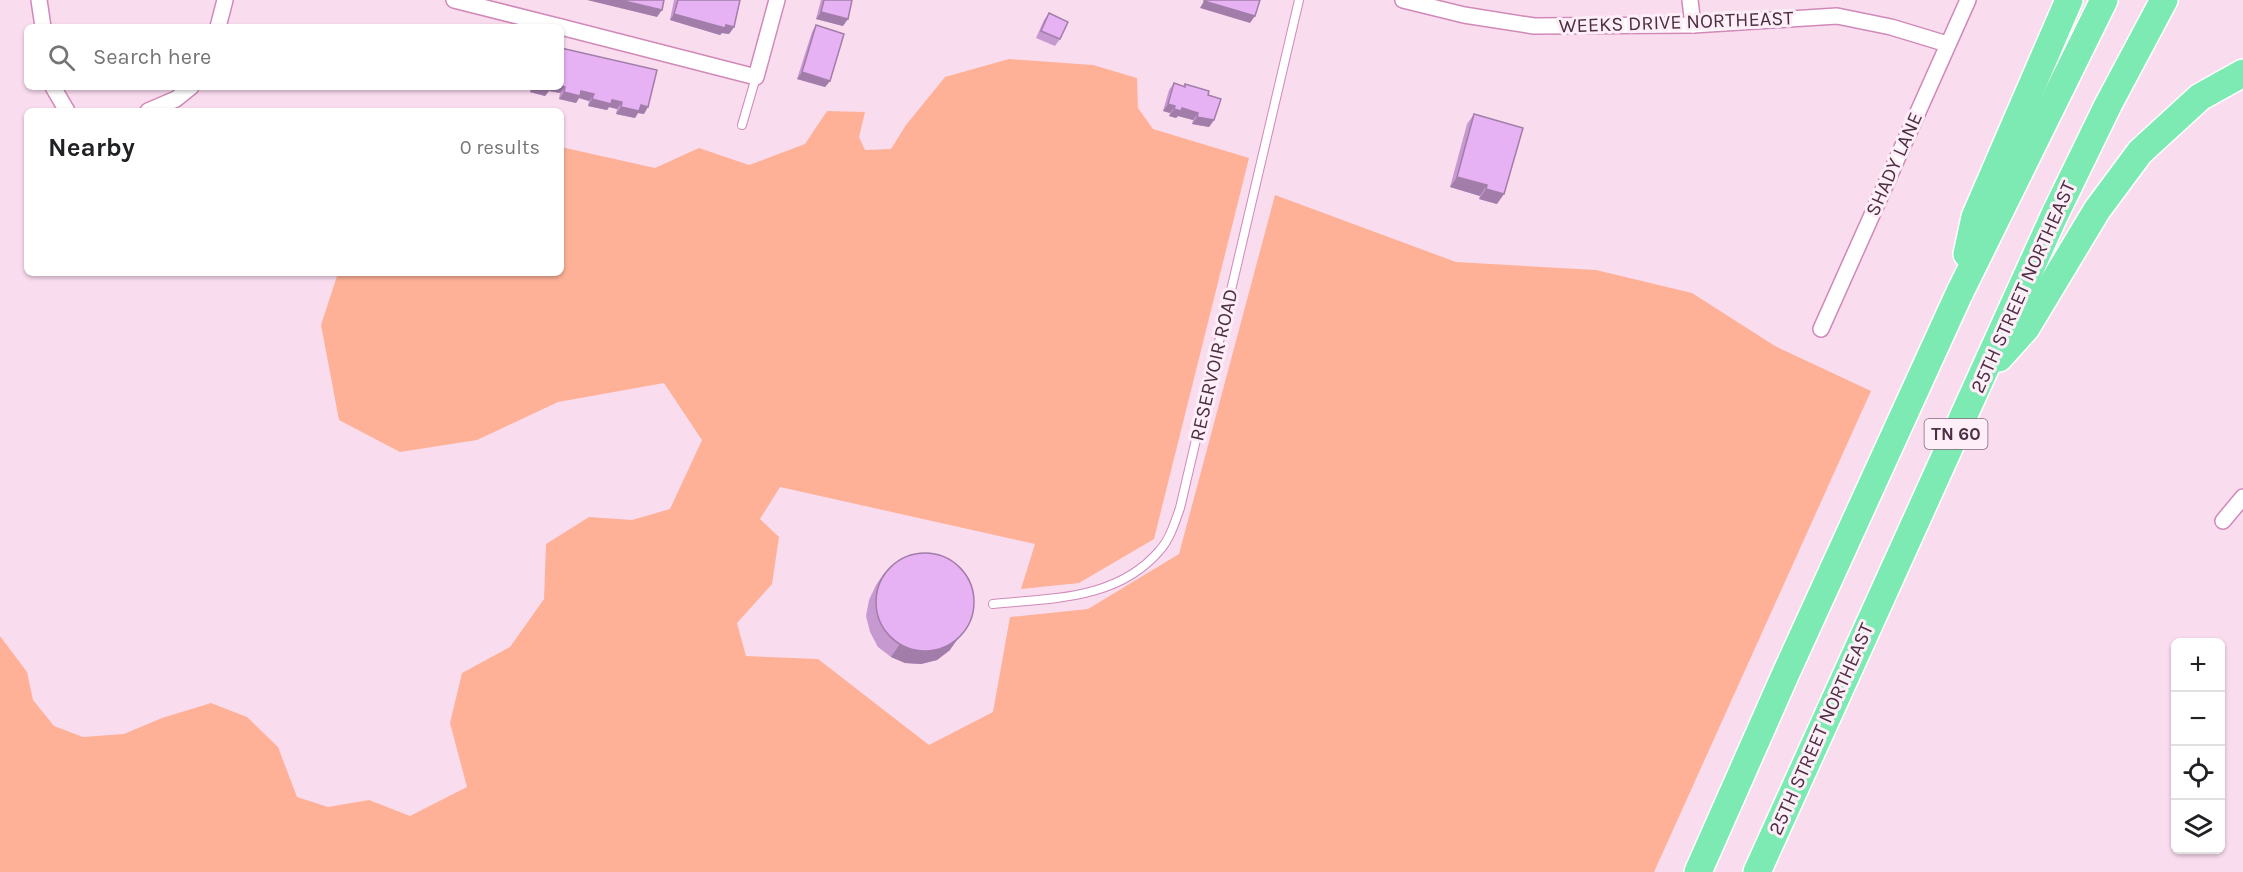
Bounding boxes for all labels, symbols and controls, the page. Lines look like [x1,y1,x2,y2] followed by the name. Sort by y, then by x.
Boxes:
[1558,6,1794,38] street label: WEEKS DRIVE NORTHEAST
[24,24,564,90] search box
[45,41,78,74] icon: search
[93,44,211,70] text: Search here
[1861,109,1927,219] street label: SHADY LANE
[48,132,135,163] text: Nearby
[460,136,540,159] text: 0 results
[1966,177,2080,397] street label: 25TH STREET NORTHEAST
[1185,287,1243,443] street label: RESERVOIR ROAD
[1924,419,1988,449] road number: TN 60
[1764,619,1878,839] street label: 25TH STREET NORTHEAST
[2171,638,2225,854] map controls
[2171,638,2225,692] button: +
[2171,692,2225,746] button: −
[2171,746,2225,800] button: locate
[2171,800,2225,854] button: layers

